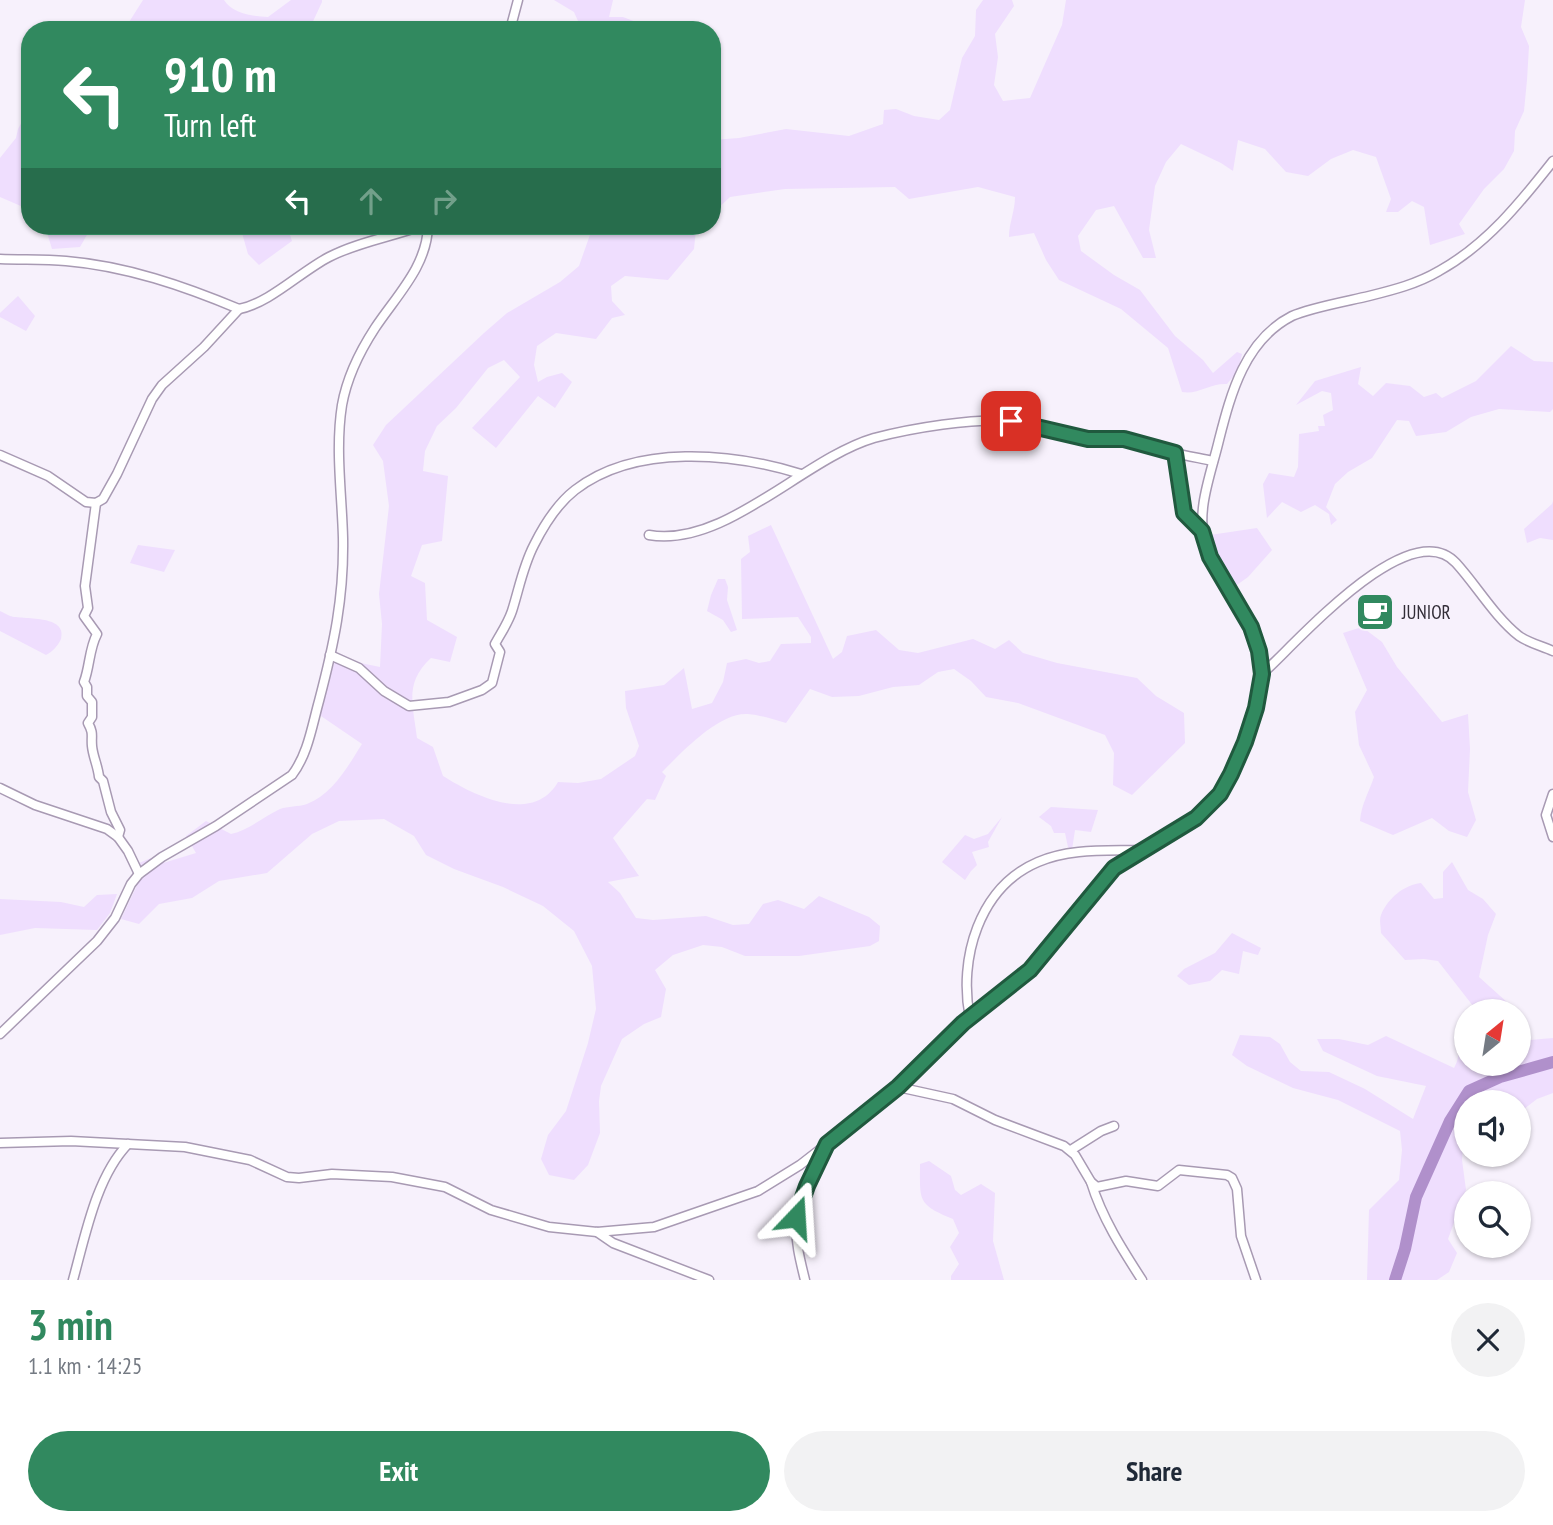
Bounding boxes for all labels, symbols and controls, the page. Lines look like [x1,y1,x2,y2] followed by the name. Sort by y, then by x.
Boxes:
[164,42,277,106] text: 910 m
[49,49,140,140] icon: left
[164,104,256,146] text: Turn left
[279,182,317,220] icon: left
[352,182,390,220] icon: ahead
[425,182,463,220] icon: right
[981,391,1041,451] pin
[992,402,1030,440] icon: arrive
[1354,591,1396,633] cafe icon: JUNIOR
[1401,600,1451,624] place label: JUNIOR
[1454,999,1531,1076] north arrow
[1454,999,1531,1258] map controls
[1454,1090,1531,1167] button: sound
[759,1180,833,1254] position arrow
[1454,1181,1531,1258] button: search
[28,1297,113,1352] text: 3 min
[1451,1303,1525,1377] button: close
[28,1351,142,1380] text: 1.1 km · 14:25
[28,1431,770,1511] button: Exit
[784,1431,1525,1511] button: Share

